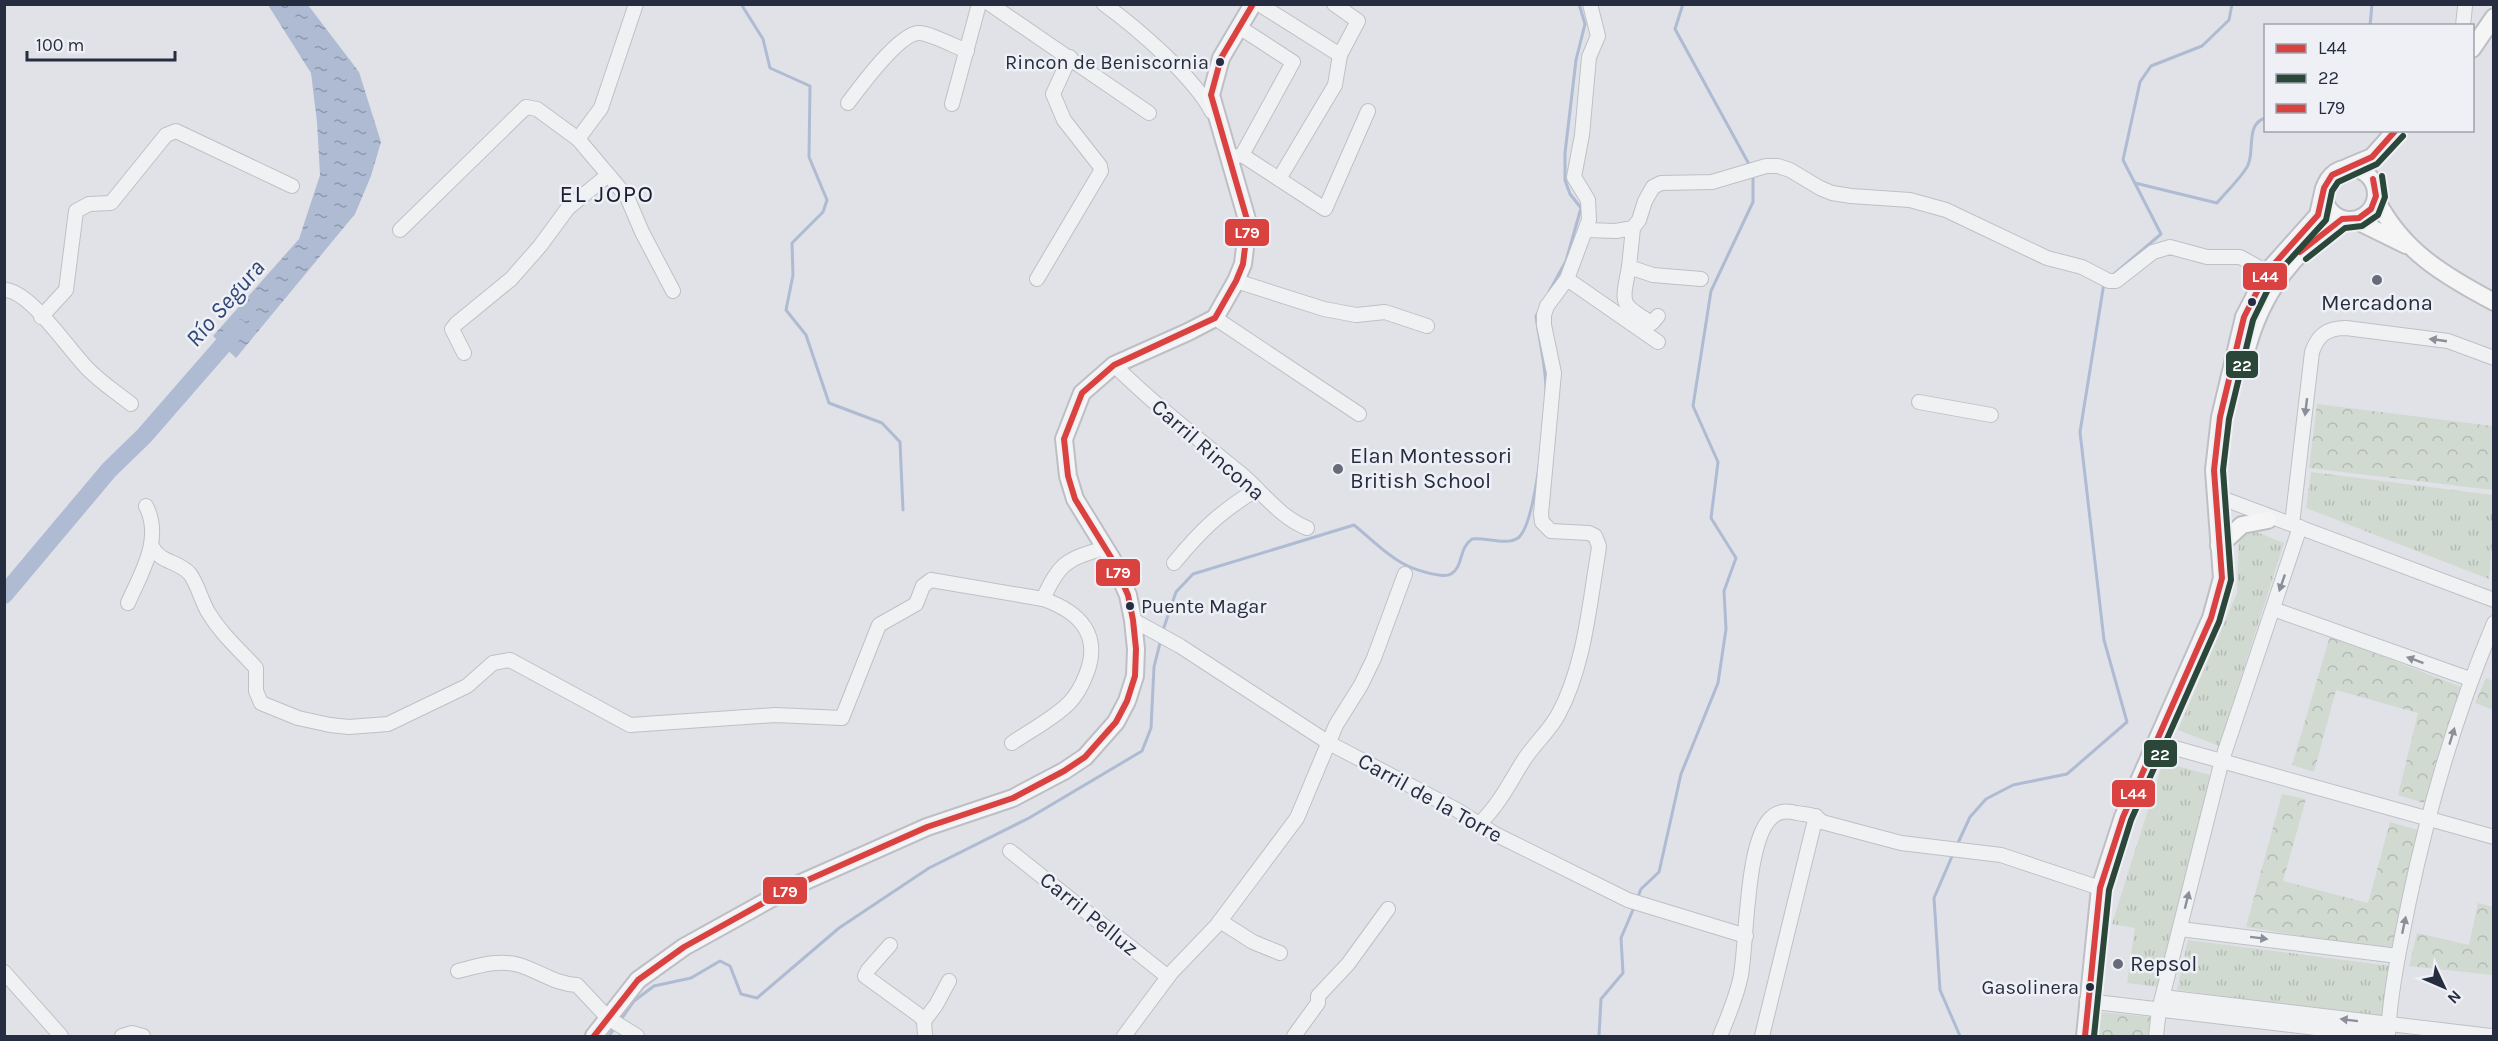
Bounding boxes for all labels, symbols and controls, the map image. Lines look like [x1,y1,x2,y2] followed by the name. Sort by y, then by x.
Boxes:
[27,24,176,62] scale bar
[2264,24,2474,132] legend
[36,34,84,56] text: 100 m
[2318,37,2347,59] text: L44
[1005,51,1209,74] place label: Rincon de Beniscornia
[1214,56,1226,68] marker: Rincon de Beniscornia
[2318,67,2339,89] text: 22
[2318,97,2345,119] text: L79
[560,180,654,208] district label: EL JOPO
[1224,218,1270,247] line badge: L79
[1234,223,1260,242] text: L79
[180,254,270,352] water label: Río Segura
[2242,262,2288,291] line badge: L44
[2252,267,2279,286] text: L44
[2370,273,2384,287] marker: Mercadona
[2321,290,2433,316] place label: Mercadona
[2246,296,2258,308] unlabelled marker
[2428,336,2447,345] one-way arrow
[2225,350,2259,379] line badge: 22
[2232,356,2252,375] text: 22
[1146,394,1270,506] street label: Carril Rincona
[2301,398,2310,417] one-way arrow
[1350,443,1512,494] place label: Elan Montessori British School
[1331,462,1345,476] marker: Elan Montessori British School
[1095,558,1141,587] line badge: L79
[1105,563,1131,582] text: L79
[2276,574,2286,592] one-way arrow
[1141,595,1267,618] place label: Puente Magar
[1124,600,1136,612] marker: Puente Magar
[2405,654,2423,664] one-way arrow
[2448,727,2457,745] one-way arrow
[2143,739,2178,768] line badge: 22
[2150,745,2170,764] text: 22
[1353,748,1507,848] street label: Carril de la Torre
[2111,779,2156,808] line badge: L44
[2120,784,2147,803] text: L44
[1035,866,1143,962] street label: Carril Pelluz
[762,876,808,905] line badge: L79
[772,882,798,901] text: L79
[2183,891,2192,909] one-way arrow
[2400,916,2409,935] one-way arrow
[2249,934,2268,943] one-way arrow
[2130,951,2197,977] place label: Repsol
[2111,957,2125,971] marker: Repsol
[2414,957,2474,1017] north arrow
[1982,976,2079,999] place label: Gasolinera
[2084,981,2096,993] marker: Gasolinera
[2444,986,2465,1008] text: N
[2340,1015,2359,1024] one-way arrow

